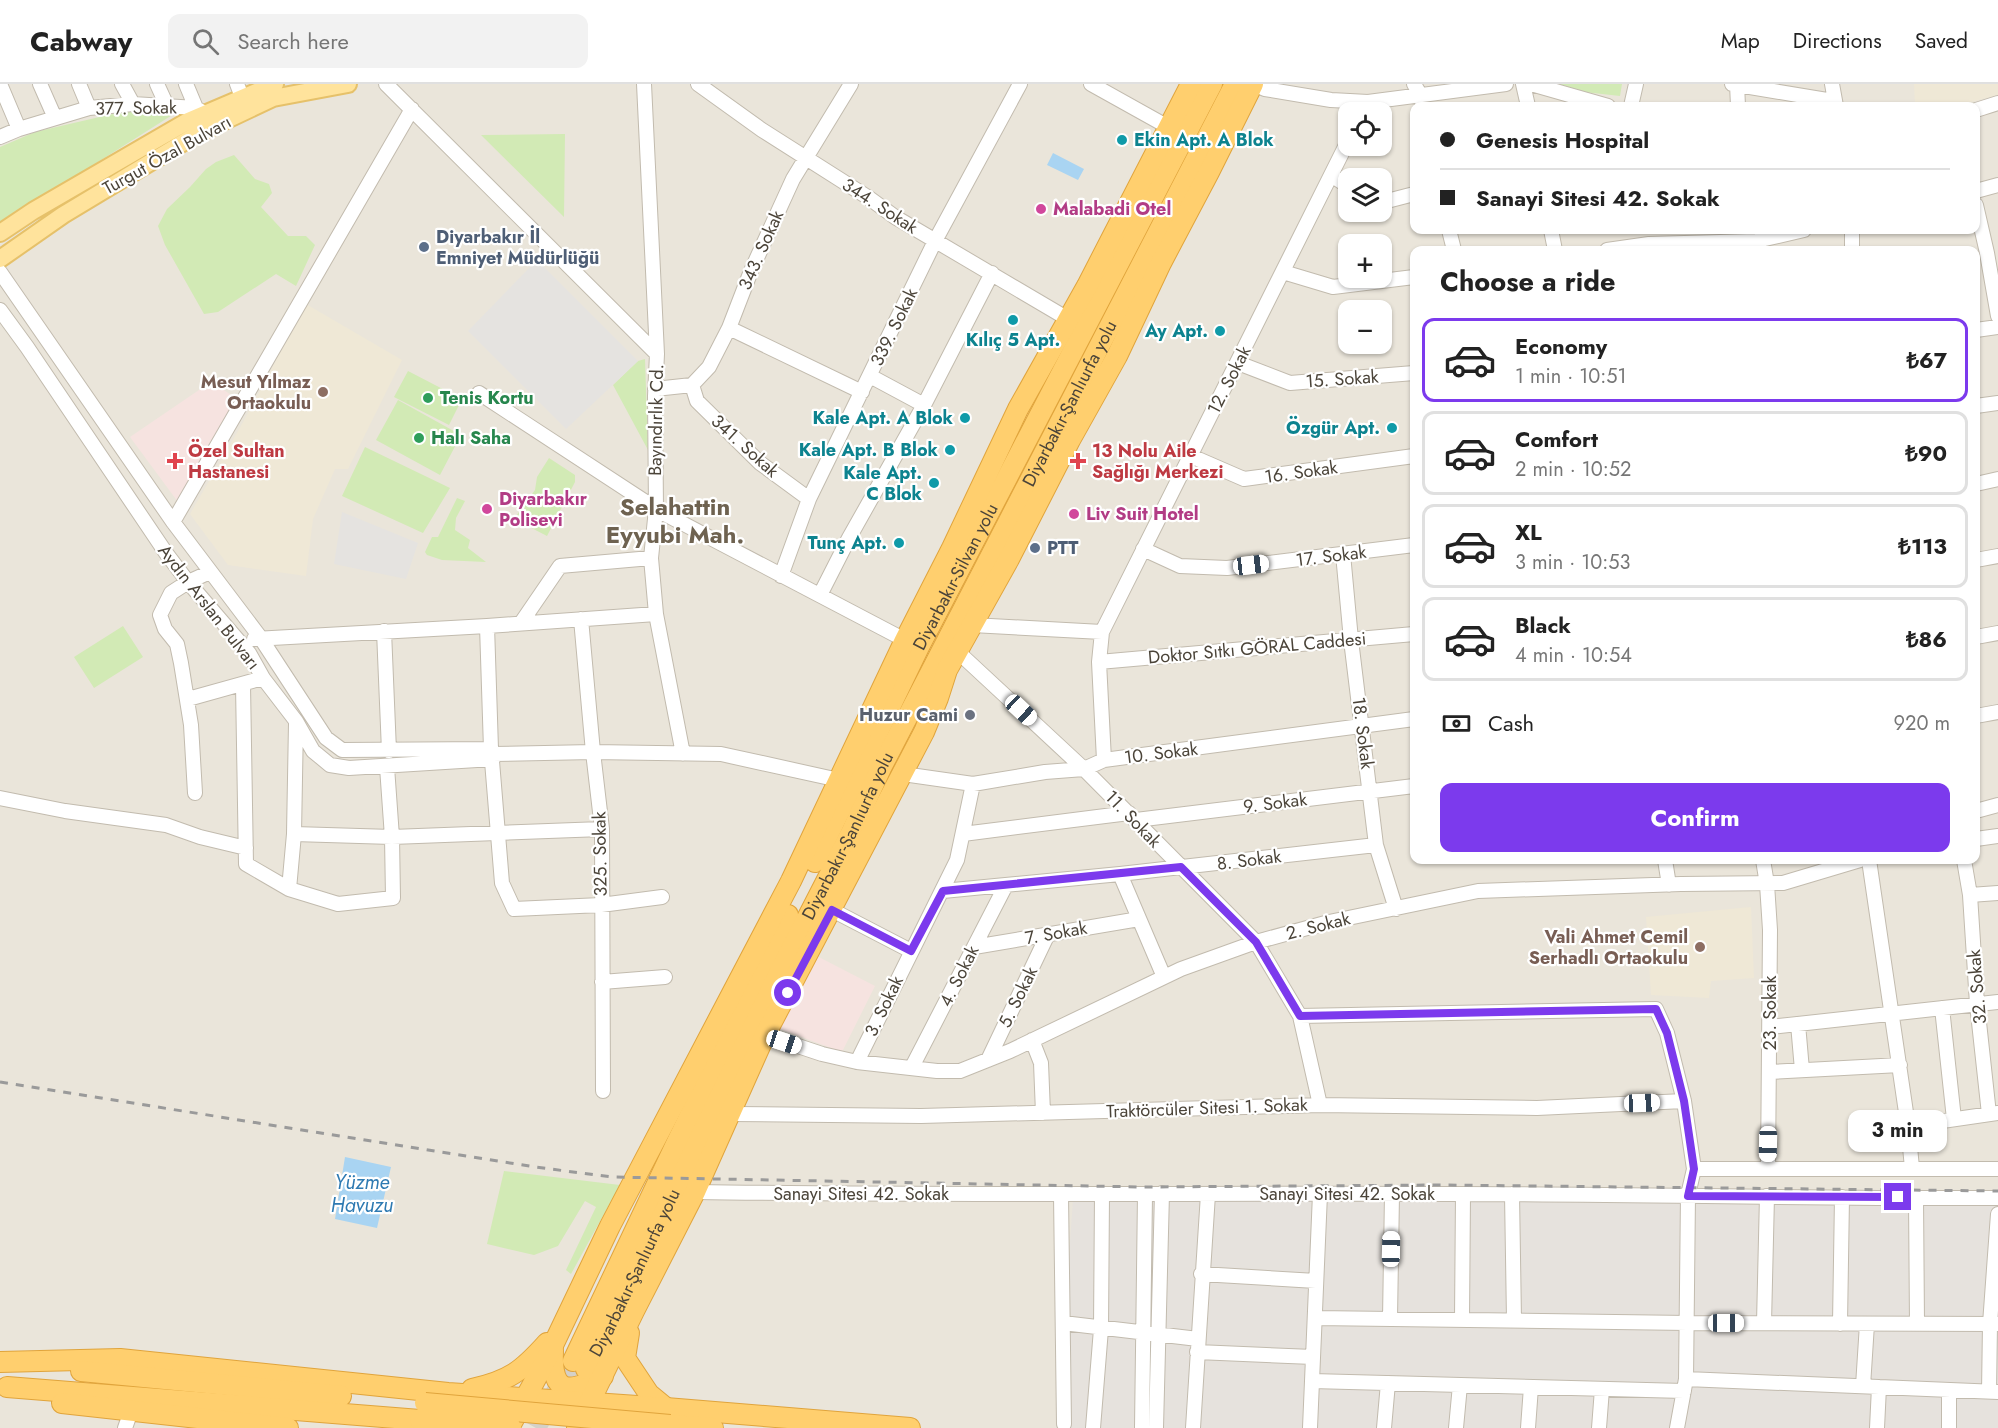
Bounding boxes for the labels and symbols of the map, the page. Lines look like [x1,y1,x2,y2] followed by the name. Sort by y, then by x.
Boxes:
[95,94,177,122] street label: 377. Sokak
[98,109,236,201] street label: Turgut Özal Bulvarı
[1134,127,1274,153] place label: Ekin Apt. A Blok
[1115,133,1129,147] marker: Ekin Apt. A Blok
[837,172,923,240] street label: 344. Sokak
[1053,196,1171,222] place label: Malabadi Otel
[1034,202,1048,216] marker: Malabadi Otel
[732,206,790,294] street label: 343. Sokak
[436,224,599,271] place label: Diyarbakır İl Emniyet Müdürlüğü
[417,240,431,254] marker: Diyarbakır İl Emniyet Müdürlüğü
[864,284,924,370] street label: 339. Sokak
[1006,313,1020,327] marker: Kılıç 5 Apt.
[1016,316,1123,491] street label: Diyarbakır-Şanlıurfa yolu
[1144,318,1208,344] place label: Ay Apt.
[1213,324,1227,338] marker: Ay Apt.
[966,327,1060,353] place label: Kılıç 5 Apt.
[1201,341,1257,419] street label: 12. Sokak
[1305,363,1380,395] street label: 15. Sokak
[642,364,670,476] street label: Bayındırlık Cd.
[201,369,312,416] place label: Mesut Yılmaz Ortaokulu
[316,385,330,399] marker: Mesut Yılmaz Ortaokulu
[440,385,534,411] place label: Tenis Kortu
[421,391,435,405] marker: Tenis Kortu
[812,405,954,431] place label: Kale Apt. A Blok
[705,408,785,484] street label: 341. Sokak
[958,411,972,425] marker: Kale Apt. A Blok
[1286,415,1380,441] place label: Özgür Apt.
[1385,421,1399,435] marker: Özgür Apt.
[431,425,511,451] place label: Halı Saha
[412,431,426,445] marker: Halı Saha
[799,437,939,463] place label: Kale Apt. B Blok
[188,438,285,485] place label: Özel Sultan Hastanesi
[1092,438,1223,485] place label: 13 Nolu Aile Sağlığı Merkezi
[943,443,957,457] marker: Kale Apt. B Blok
[166,452,184,470] marker: Özel Sultan Hastanesi
[1069,452,1087,470] marker: 13 Nolu Aile Sağlığı Merkezi
[1263,454,1339,490] street label: 16. Sokak
[843,460,923,507] place label: Kale Apt. C Blok
[927,476,941,490] marker: Kale Apt. C Blok
[499,486,588,533] place label: Diyarbakır Polisevi
[606,489,744,552] district label: Selahattin Eyyubi Mah.
[907,499,1005,655] street label: Diyarbakır-Silvan yolu
[1086,501,1199,527] place label: Liv Suit Hotel
[480,502,494,516] marker: Diyarbakır Polisevi
[1067,507,1081,521] marker: Liv Suit Hotel
[807,530,887,556] place label: Tunç Apt.
[1047,535,1079,561] place label: PTT
[892,536,906,550] marker: Tunç Apt.
[152,539,266,675] street label: Aydın Arslan Bulvarı
[1294,539,1368,573] street label: 17. Sokak
[1028,541,1042,555] marker: PTT
[1232,554,1270,576] car
[1147,626,1367,670] street label: Doktor Sıtkı GÖRAL Caddesi
[1002,691,1040,729] car
[1346,695,1380,771] street label: 18. Sokak
[859,702,958,728] place label: Huzur Cami
[963,708,977,722] marker: Huzur Cami
[1123,736,1199,770] street label: 10. Sokak
[795,747,900,924] street label: Diyarbakır-Şanlıurfa yolu
[1099,784,1167,854] street label: 11. Sokak
[1242,786,1308,820] street label: 9. Sokak
[586,811,614,897] street label: 325. Sokak
[1215,843,1283,877] street label: 8. Sokak
[1283,905,1353,947] street label: 2. Sokak
[1023,915,1089,951] street label: 7. Sokak
[1529,924,1688,971] place label: Vali Ahmet Cemil Serhadlı Ortaokulu
[1693,940,1707,954] marker: Vali Ahmet Cemil Serhadlı Ortaokulu
[933,941,985,1011] street label: 4. Sokak
[1961,948,1993,1026] street label: 32. Sokak
[992,962,1044,1032] street label: 5. Sokak
[858,971,910,1041] street label: 3. Sokak
[1757,976,1783,1050] street label: 23. Sokak
[774,979,801,1006] route start
[764,1028,804,1056] car
[1106,1091,1308,1125] street label: Traktörcüler Sitesi 1. Sokak
[1624,1093,1660,1113] car
[1848,1110,1948,1152] callout: 3 min
[1759,1126,1777,1162] car
[331,1168,393,1220] water label: Yüzme Havuzu
[773,1181,949,1207] street label: Sanayi Sitesi 42. Sokak
[1259,1181,1435,1207] street label: Sanayi Sitesi 42. Sokak
[1884,1183,1911,1210] route end
[583,1184,687,1362] street label: Diyarbakır-Şanlıurfa yolu
[1382,1231,1400,1267] car
[1708,1314,1744,1332] car

